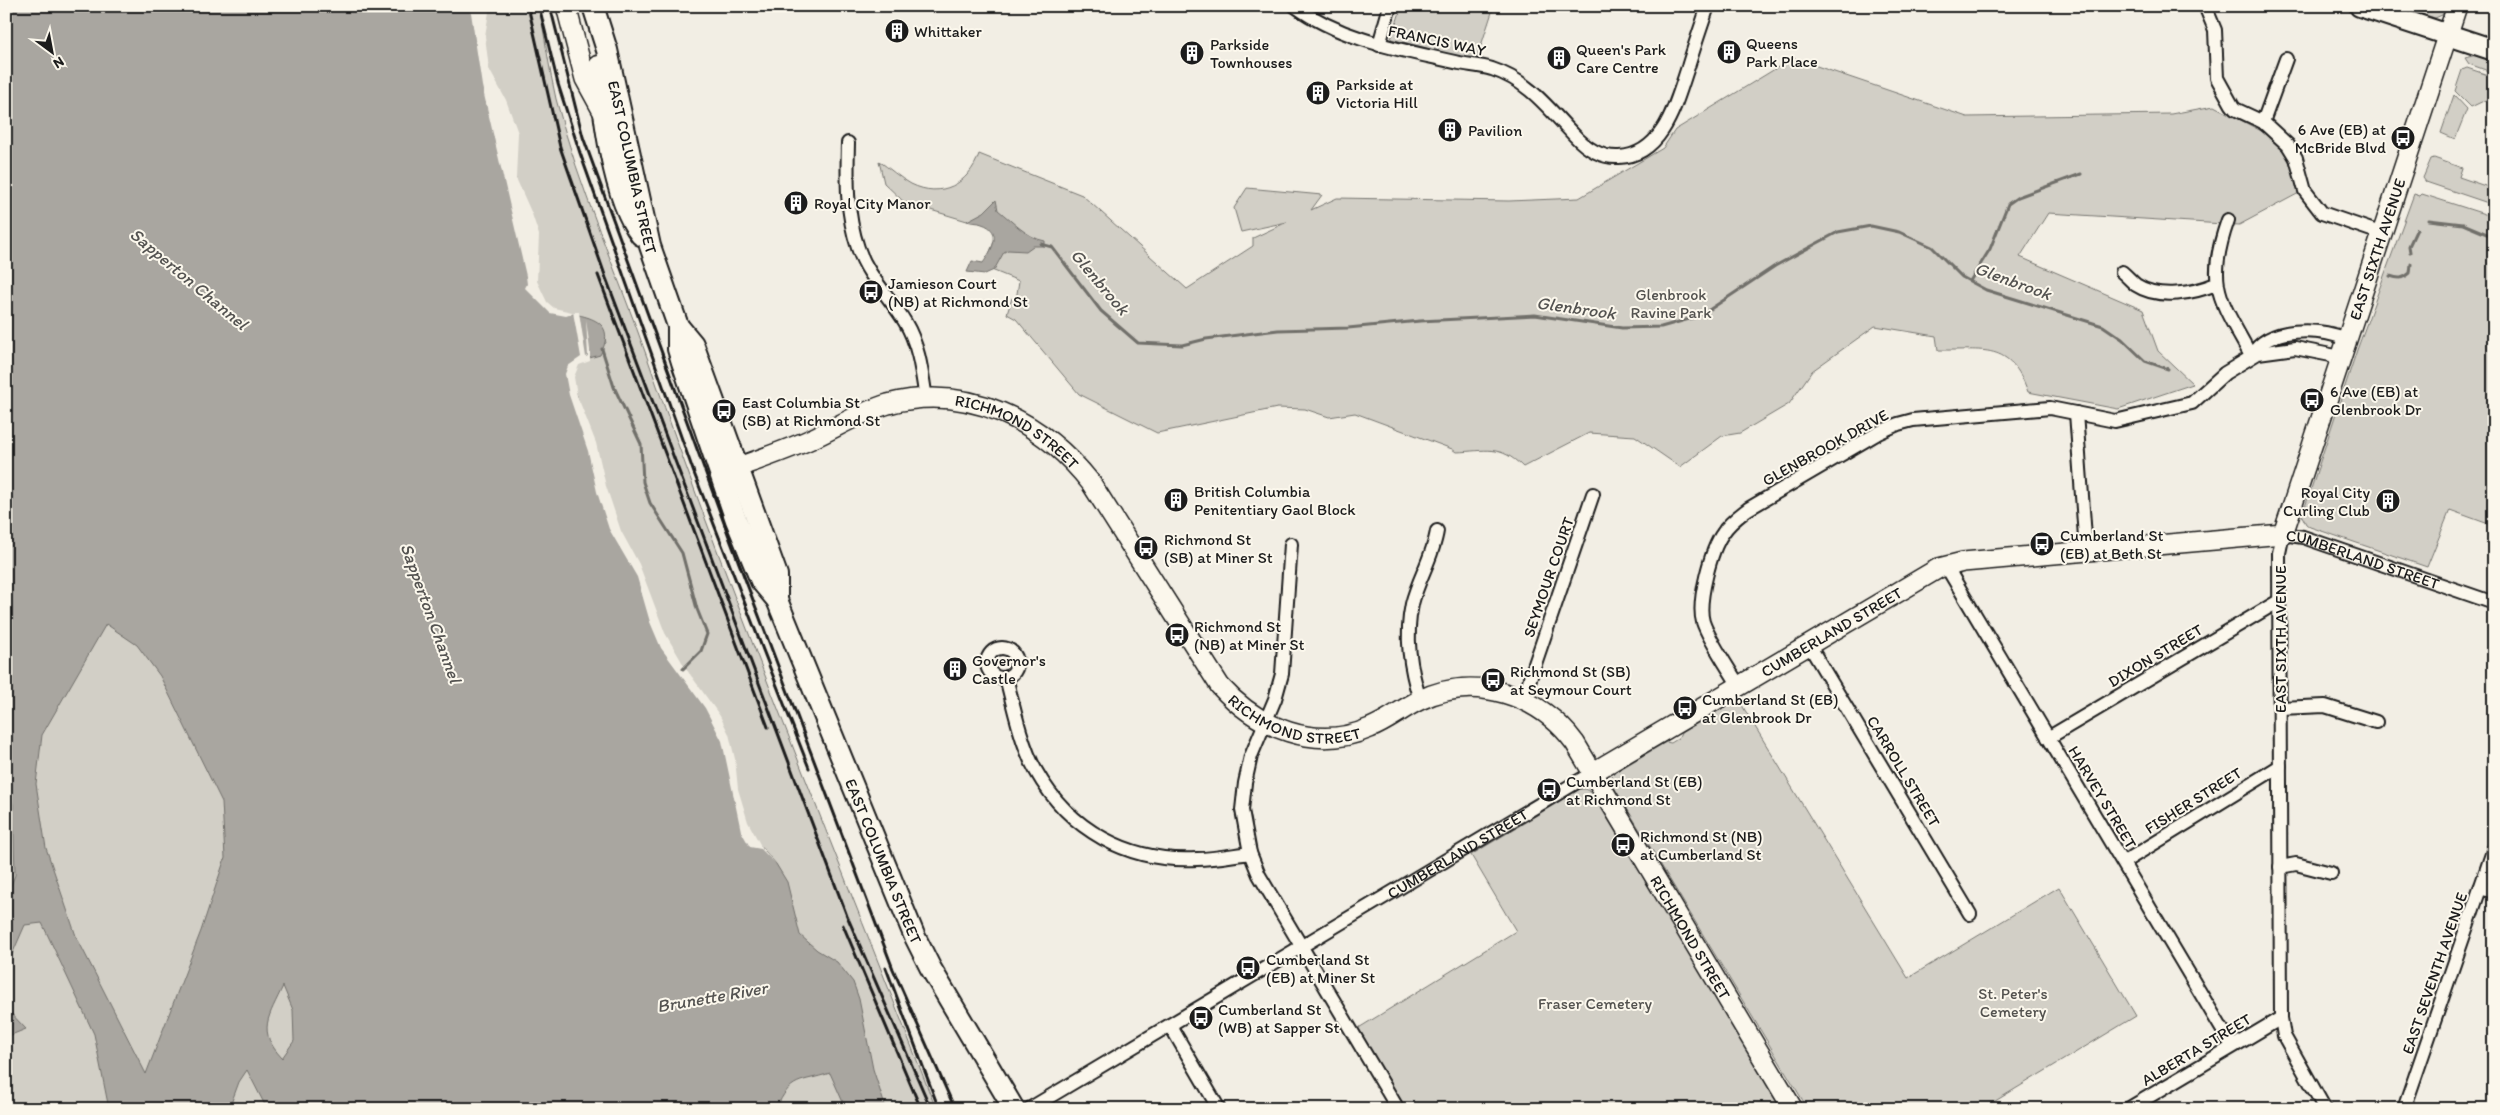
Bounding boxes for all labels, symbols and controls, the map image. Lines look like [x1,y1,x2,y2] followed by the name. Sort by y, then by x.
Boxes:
[884,18,910,44] building icon: Whittaker
[1386,21,1487,60] street label: FRANCIS WAY
[914,22,983,41] place label: Whittaker
[28,28,78,78] north arrow
[1746,34,1818,71] place label: Queens Park Place
[1210,35,1292,72] place label: Parkside Townhouses
[1716,39,1742,65] building icon: Queens Park Place
[1179,40,1205,66] building icon: Parkside Townhouses
[1576,40,1667,77] place label: Queen's Park Care Centre
[1546,45,1572,71] building icon: Queen's Park Care Centre
[50,53,67,72] text: N
[1336,75,1418,112] place label: Parkside at Victoria Hill
[604,79,661,257] street label: EAST COLUMBIA STREET
[1305,80,1331,106] building icon: Parkside at Victoria Hill
[1437,117,1463,143] building icon: Pavilion
[2295,120,2386,157] place label: 6 Ave (EB) at McBride Blvd
[1468,121,1522,140] place label: Pavilion
[2390,125,2416,151] bus stop icon: 6 Ave (EB) at McBride Blvd
[2345,176,2410,322] street label: EAST SIXTH AVENUE
[783,190,809,216] building icon: Royal City Manor
[814,194,931,213] place label: Royal City Manor
[126,223,254,336] water label: Sapperton Channel
[1066,244,1135,321] water label: Glenbrook
[1972,257,2056,306] water label: Glenbrook
[888,274,1028,311] place label: Jamieson Court (NB) at Richmond St
[858,279,884,305] bus stop icon: Jamieson Court (NB) at Richmond St
[1631,285,1712,322] park label: Glenbrook Ravine Park
[1535,292,1619,325] water label: Glenbrook
[2330,382,2422,419] place label: 6 Ave (EB) at Glenbrook Dr
[2299,387,2325,413] bus stop icon: 6 Ave (EB) at Glenbrook Dr
[954,391,1083,473] street label: RICHMOND STREET
[742,393,880,430] place label: East Columbia St (SB) at Richmond St
[711,398,737,424] bus stop icon: East Columbia St (SB) at Richmond St
[1759,405,1891,490] street label: GLENBROOK DRIVE
[1194,482,1356,519] place label: British Columbia Penitentiary Gaol Block
[2283,483,2370,520] place label: Royal City Curling Club
[1163,487,1189,513] building icon: British Columbia Penitentiary Gaol Block
[2375,488,2401,514] building icon: Royal City Curling Club
[1519,514,1578,640] street label: SEYMOUR COURT
[2060,526,2163,563] place label: Cumberland St (EB) at Beth St
[2285,526,2442,593] street label: CUMBERLAND STREET
[1164,530,1273,567] place label: Richmond St (SB) at Miner St
[2029,531,2055,557] bus stop icon: Cumberland St (EB) at Beth St
[1133,535,1159,561] bus stop icon: Richmond St (SB) at Miner St
[396,540,467,688] water label: Sapperton Channel
[2271,565,2290,713] street label: EAST SIXTH AVENUE
[1758,583,1906,681] street label: CUMBERLAND STREET
[1194,617,1305,654] place label: Richmond St (NB) at Miner St
[2105,620,2206,691] street label: DIXON STREET
[1164,622,1190,648] bus stop icon: Richmond St (NB) at Miner St
[972,651,1046,688] place label: Governor's Castle
[942,656,968,682] building icon: Governor's Castle
[1510,662,1632,699] place label: Richmond St (SB) at Seymour Court
[1480,667,1506,693] bus stop icon: Richmond St (SB) at Seymour Court
[1224,690,1363,748] street label: RICHMOND STREET
[1702,690,1838,727] place label: Cumberland St (EB) at Glenbrook Dr
[1672,695,1698,721] bus stop icon: Cumberland St (EB) at Glenbrook Dr
[1863,712,1944,830] street label: CARROLL STREET
[2064,742,2141,852] street label: HARVEY STREET
[2141,763,2245,838] street label: FISHER STREET
[1566,772,1702,809] place label: Cumberland St (EB) at Richmond St
[841,776,926,947] street label: EAST COLUMBIA STREET
[1536,777,1562,803] bus stop icon: Cumberland St (EB) at Richmond St
[1384,804,1532,903] street label: CUMBERLAND STREET
[1640,827,1763,864] place label: Richmond St (NB) at Cumberland St
[1610,832,1636,858] bus stop icon: Richmond St (NB) at Cumberland St
[1646,872,1734,1003] street label: RICHMOND STREET
[2398,890,2471,1057] street label: EAST SEVENTH AVENUE
[1266,950,1375,987] place label: Cumberland St (EB) at Miner St
[1235,955,1261,981] bus stop icon: Cumberland St (EB) at Miner St
[655,976,771,1018] water label: Brunette River
[1978,984,2048,1021] park label: St. Peter's Cemetery
[1538,994,1652,1013] park label: Fraser Cemetery
[1218,1000,1340,1037] place label: Cumberland St (WB) at Sapper St
[1188,1005,1214,1031] bus stop icon: Cumberland St (WB) at Sapper St
[2138,1009,2255,1090] street label: ALBERTA STREET

